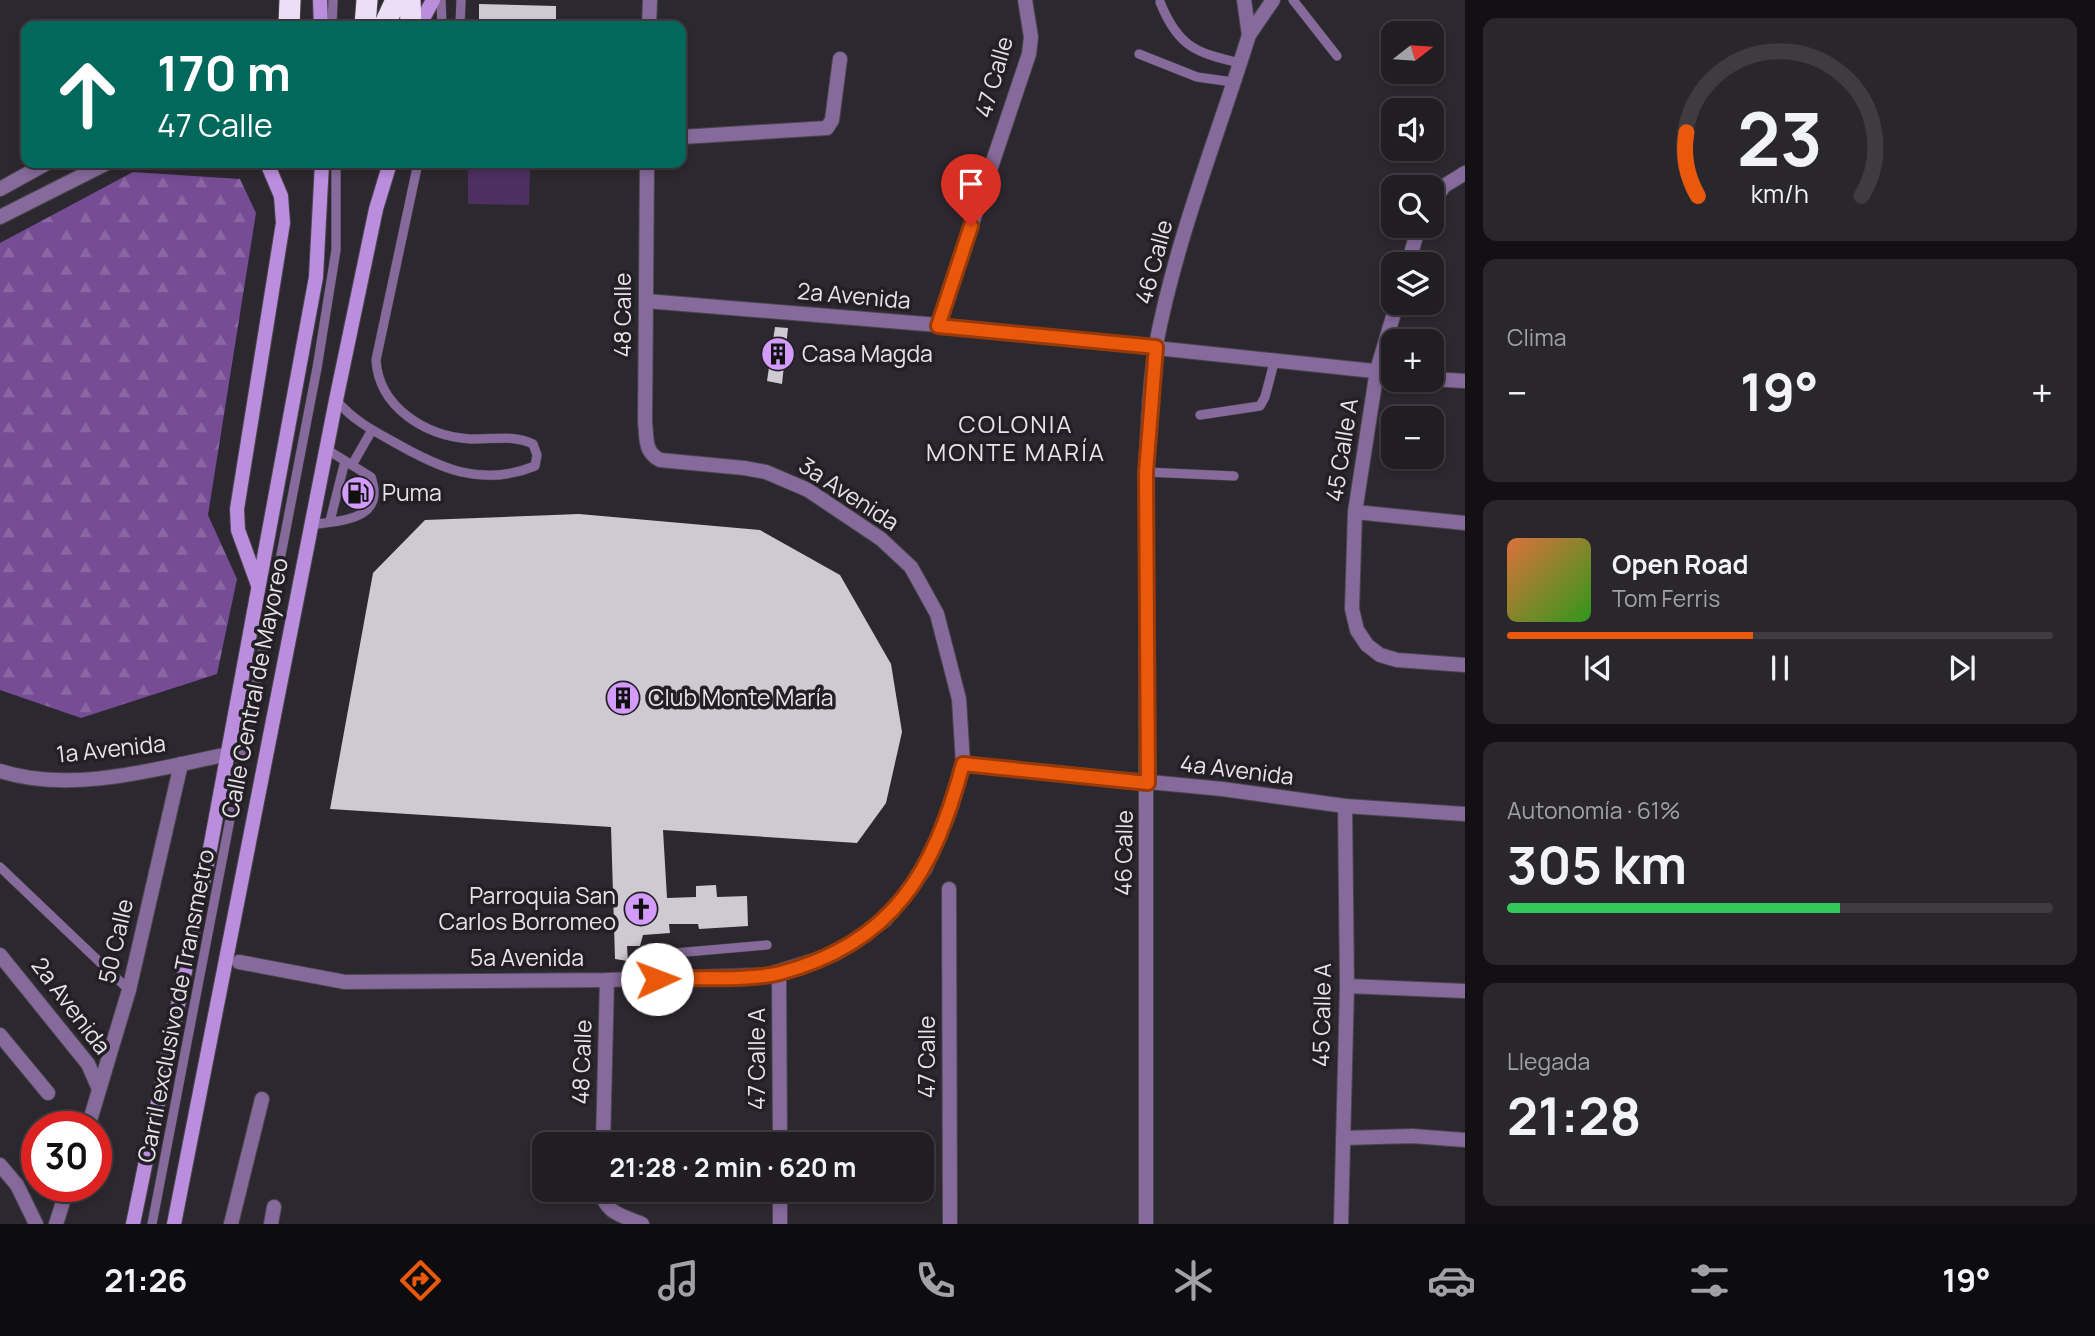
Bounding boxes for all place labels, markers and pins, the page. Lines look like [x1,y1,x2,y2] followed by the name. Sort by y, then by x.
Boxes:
[941,154,1001,226] pin
[759,335,797,373] building icon: Casa Magda
[802,337,933,369] place label: Casa Magda
[339,474,377,512] fuel station icon: Puma
[382,476,442,508] place label: Puma
[604,679,642,717] building icon: Club Monte María
[648,681,834,713] place label: Club Monte María
[439,879,616,937] place label: Parroquia San Carlos Borromeo
[622,890,660,928] church icon: Parroquia San Carlos Borromeo

